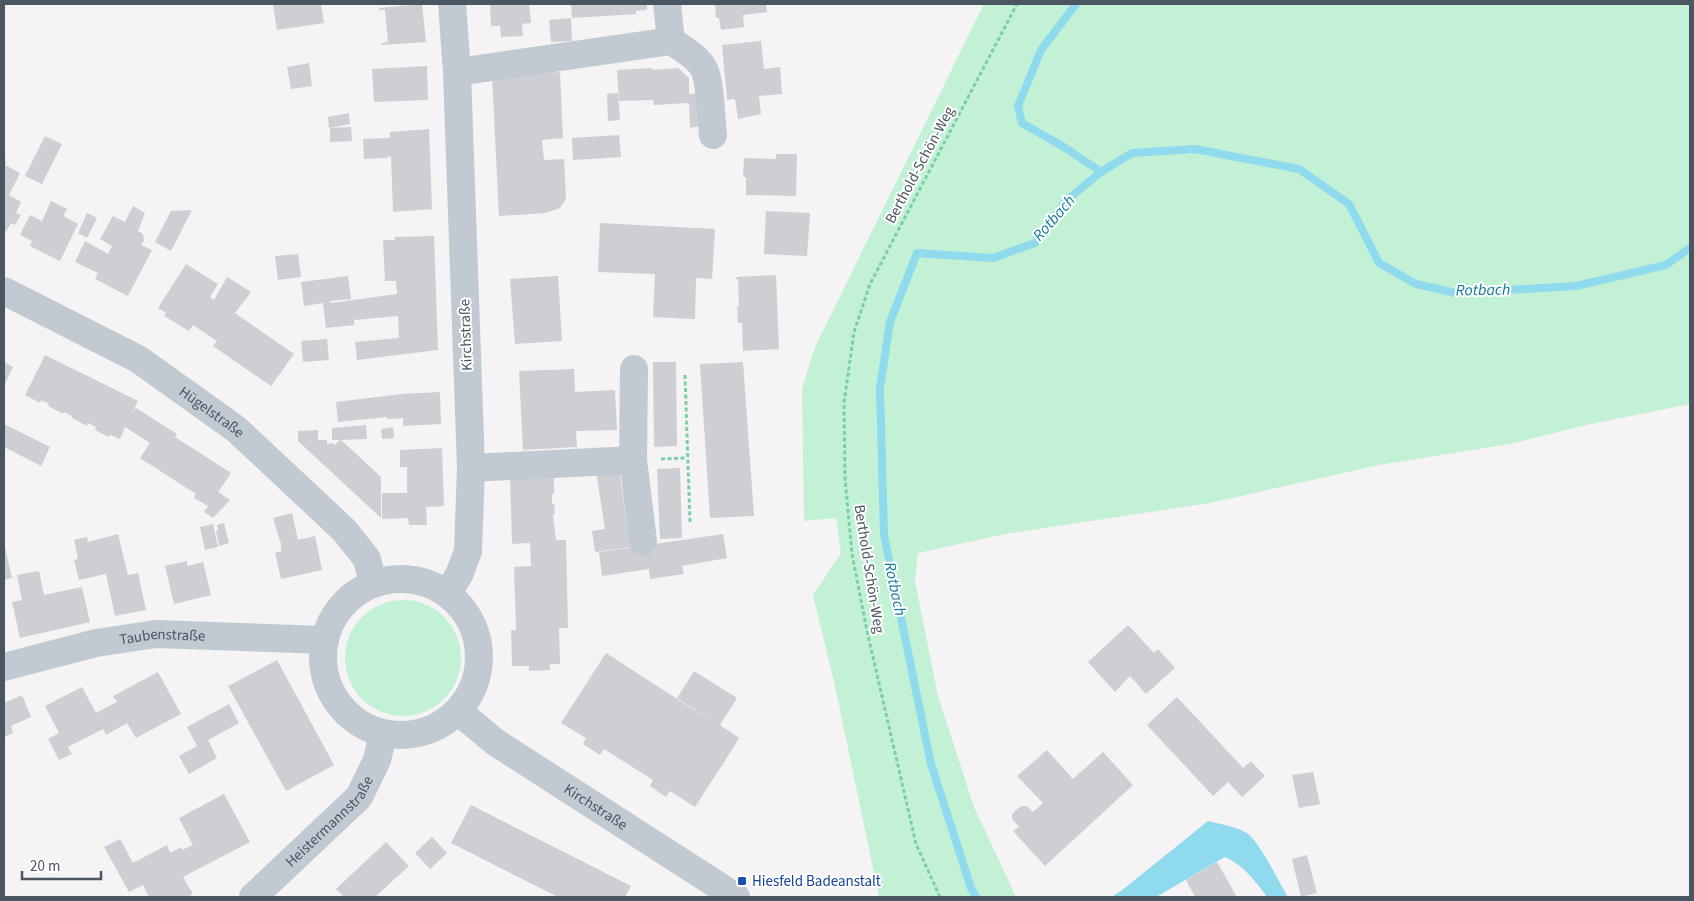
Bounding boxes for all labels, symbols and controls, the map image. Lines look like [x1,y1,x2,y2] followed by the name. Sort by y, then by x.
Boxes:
[880,102,960,227] street label: Berthold-Schön-Weg
[1028,190,1080,246] water label: Rotbach
[1456,279,1510,301] water label: Rotbach
[454,299,478,371] street label: Kirchstraße
[175,381,249,442] street label: Hügelstraße
[848,503,890,635] street label: Berthold-Schön-Weg
[879,560,911,618] water label: Rotbach
[118,623,206,650] street label: Taubenstraße
[281,772,378,872] street label: Heistermannstraße
[560,778,632,835] street label: Kirchstraße
[22,848,101,880] scale bar
[30,856,60,877] text: 20 m
[752,871,881,892] place label: Hiesfeld Badeanstalt
[736,875,748,887] marker: Hiesfeld Badeanstalt

